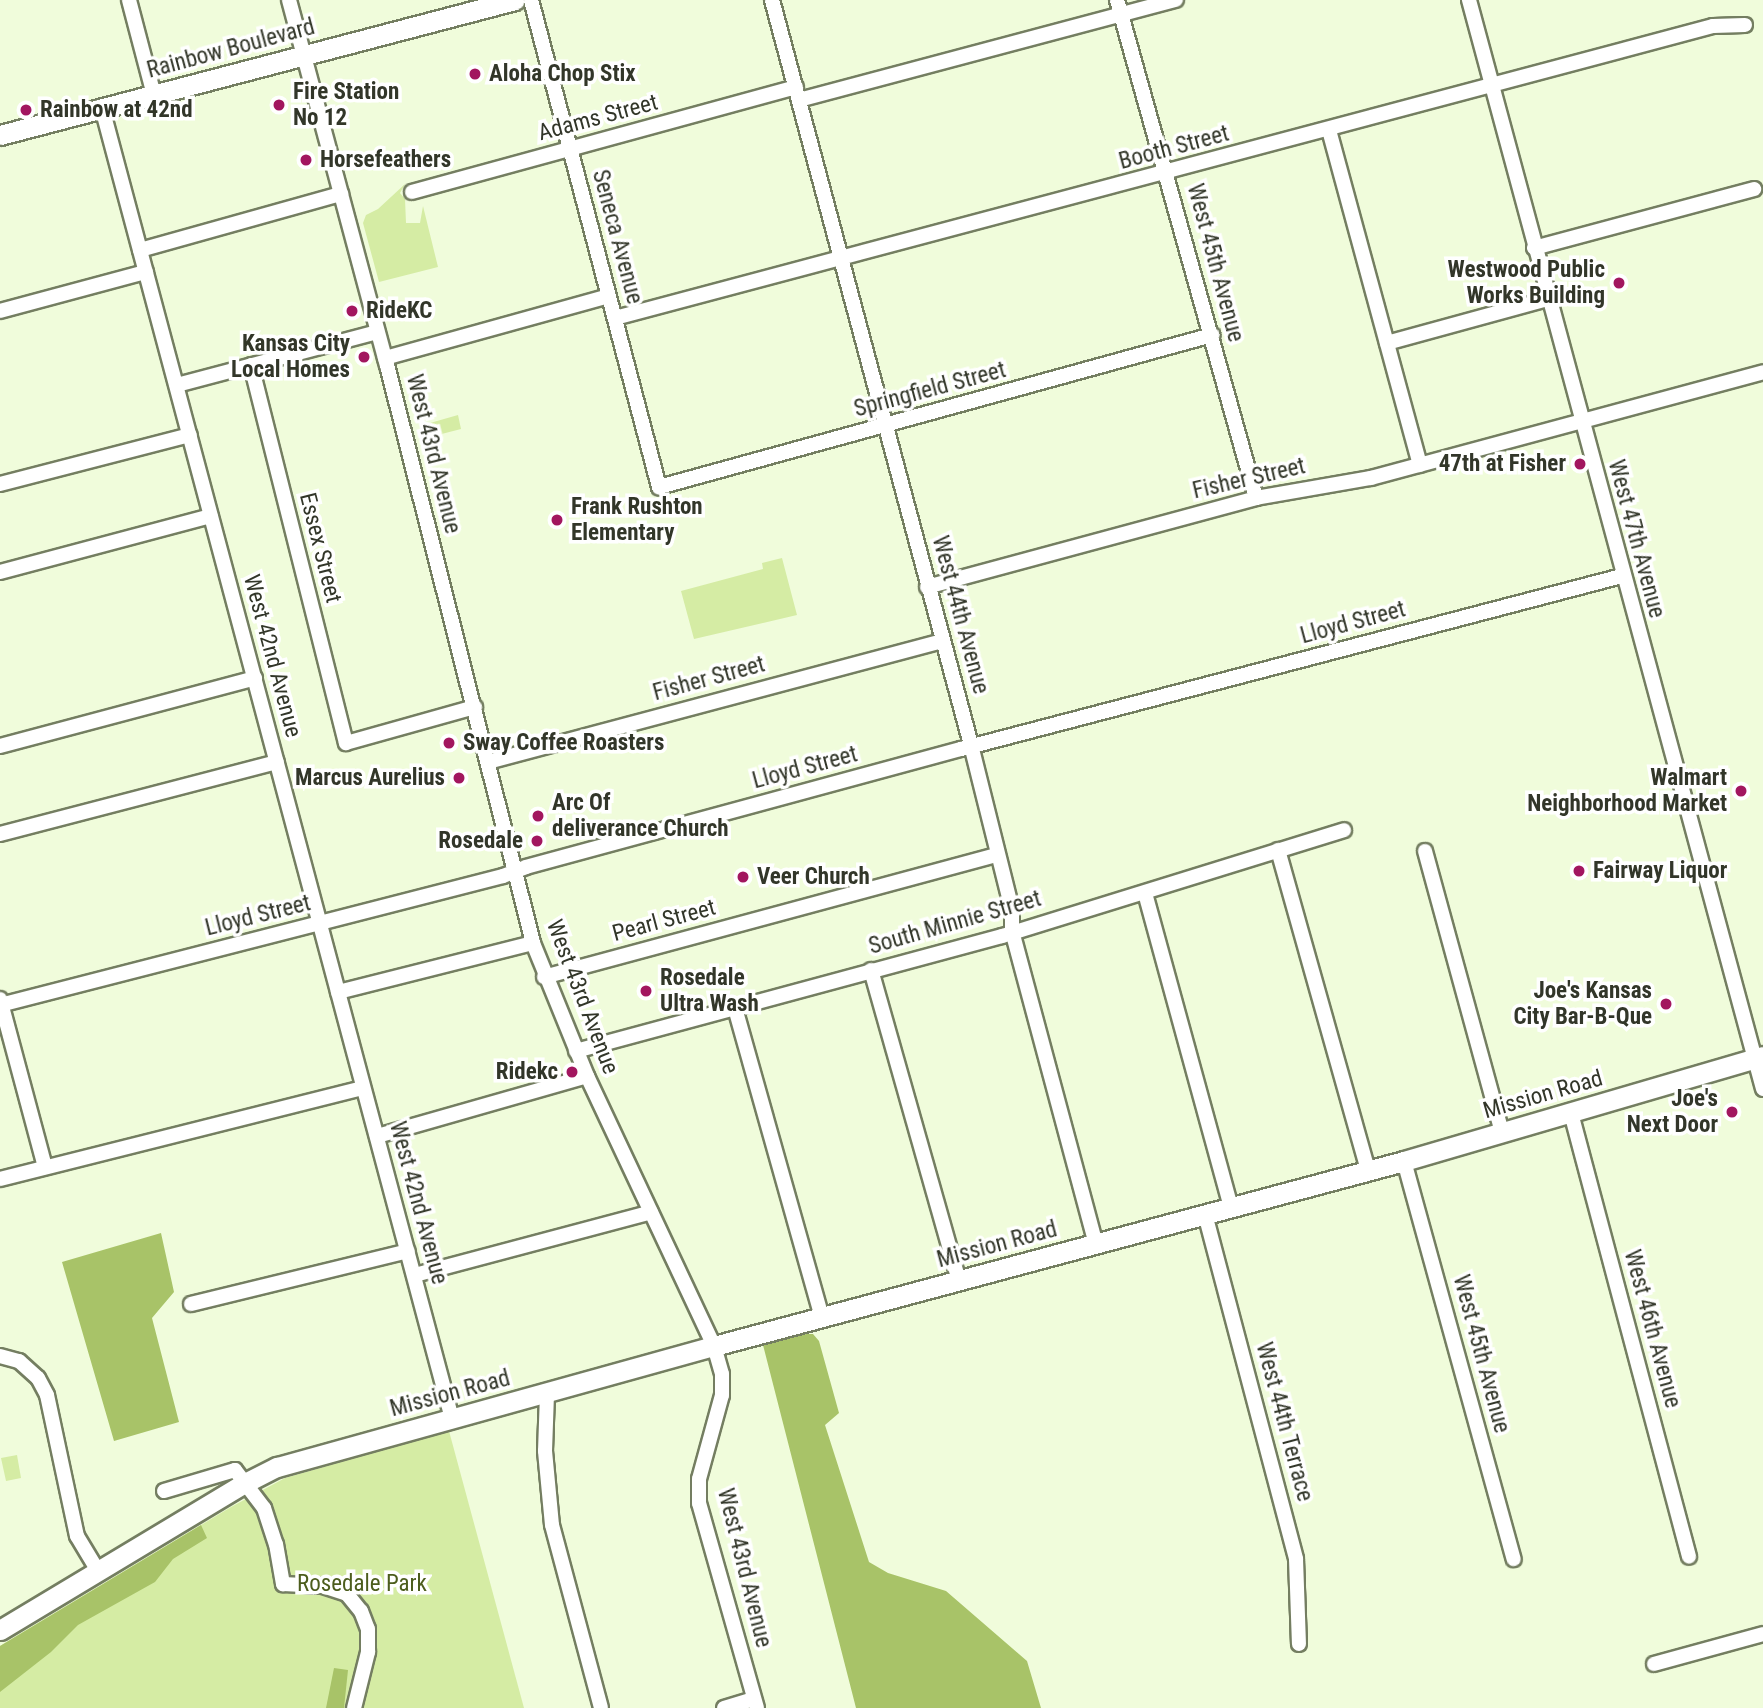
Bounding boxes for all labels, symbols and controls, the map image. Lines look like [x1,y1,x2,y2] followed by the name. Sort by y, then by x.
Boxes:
[144,13,318,85] street label: Rainbow Boulevard
[489,60,636,88] place label: Aloha Chop Stix
[467,66,483,82] marker: Aloha Chop Stix
[293,78,399,132] place label: Fire Station No 12
[535,89,661,147] street label: Adams Street
[40,96,193,124] place label: Rainbow at 42nd
[271,97,287,113] marker: Fire Station No 12
[18,102,34,118] marker: Rainbow at 42nd
[1116,120,1232,176] street label: Booth Street
[320,146,451,174] place label: Horsefeathers
[298,152,314,168] marker: Horsefeathers
[586,167,648,307] street label: Seneca Avenue
[1181,181,1249,345] street label: West 45th Avenue
[1448,256,1605,310] place label: Westwood Public Works Building
[1611,275,1627,291] marker: Westwood Public Works Building
[366,297,432,325] place label: RideKC
[344,303,360,319] marker: RideKC
[231,330,350,384] place label: Kansas City Local Homes
[356,349,372,365] marker: Kansas City Local Homes
[851,356,1009,424] street label: Springfield Street
[400,372,466,536] street label: West 43rd Avenue
[1439,450,1566,478] place label: 47th at Fisher
[1190,453,1308,505] street label: Fisher Street
[1572,456,1588,472] marker: 47th at Fisher
[1602,457,1670,621] street label: West 47th Avenue
[293,490,347,606] street label: Essex Street
[571,493,703,547] place label: Frank Rushton Elementary
[549,512,565,528] marker: Frank Rushton Elementary
[926,533,994,697] street label: West 44th Avenue
[237,572,307,740] street label: West 42nd Avenue
[1297,596,1409,650] street label: Lloyd Street
[650,651,768,707] street label: Fisher Street
[463,729,664,757] place label: Sway Coffee Roasters
[441,735,457,751] marker: Sway Coffee Roasters
[749,741,861,795] street label: Lloyd Street
[295,764,445,792] place label: Marcus Aurelius
[1527,764,1727,818] place label: Walmart Neighborhood Market
[451,770,467,786] marker: Marcus Aurelius
[1733,783,1749,799] marker: Walmart Neighborhood Market
[552,789,729,843] place label: Arc Of deliverance Church
[530,808,546,824] marker: Arc Of deliverance Church
[438,827,523,855] place label: Rosedale
[529,833,545,849] marker: Rosedale
[1593,857,1727,885] place label: Fairway Liquor
[757,863,870,891] place label: Veer Church
[1571,863,1587,879] marker: Fairway Liquor
[735,869,751,885] marker: Veer Church
[866,885,1044,961] street label: South Minnie Street
[202,890,314,942] street label: Lloyd Street
[609,894,719,948] street label: Pearl Street
[540,916,624,1078] street label: West 43rd Avenue
[660,964,759,1018] place label: Rosedale Ultra Wash
[1513,977,1652,1031] place label: Joe's Kansas City Bar-B-Que
[638,983,654,999] marker: Rosedale Ultra Wash
[1658,996,1674,1012] marker: Joe's Kansas City Bar-B-Que
[496,1058,558,1086] place label: Ridekc
[564,1064,580,1080] marker: Ridekc
[1480,1065,1606,1125] street label: Mission Road
[1627,1085,1718,1139] place label: Joe's Next Door
[1724,1104,1740,1120] marker: Joe's Next Door
[383,1119,453,1287] street label: West 42nd Avenue
[934,1216,1060,1274] street label: Mission Road
[1618,1247,1686,1411] street label: West 46th Avenue
[1447,1272,1515,1436] street label: West 45th Avenue
[1249,1339,1319,1505] street label: West 44th Terrace
[387,1365,513,1423] street label: Mission Road
[711,1486,777,1650] street label: West 43rd Avenue
[297,1570,427,1598] park label: Rosedale Park

